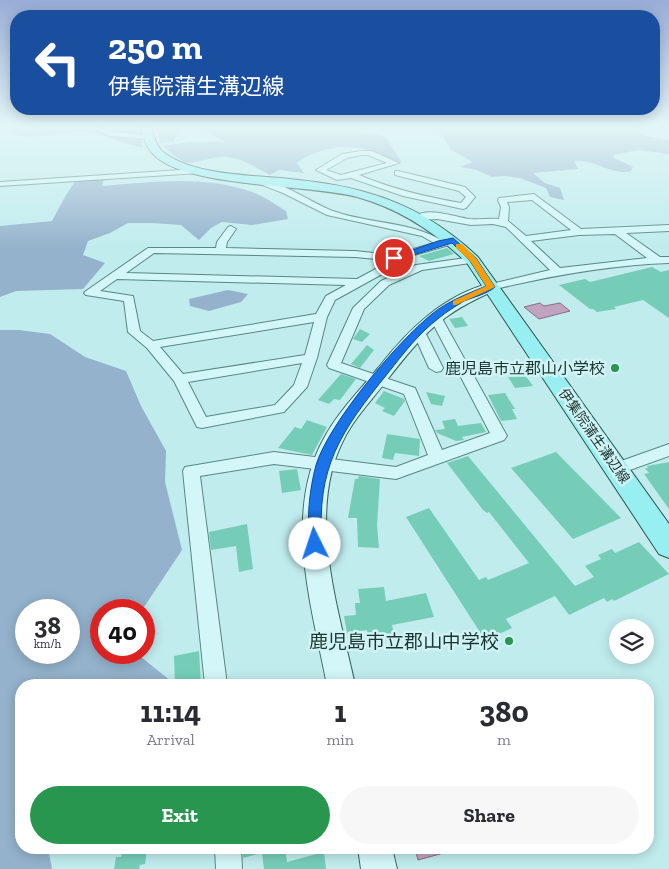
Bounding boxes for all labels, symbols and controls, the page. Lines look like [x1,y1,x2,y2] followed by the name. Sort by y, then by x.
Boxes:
[108,26,202,68] text: 250 m
[25,30,90,95] icon: left
[108,73,284,100] text: 伊集院蒲生溝辺線
[373,237,415,279] pin
[380,244,408,272] icon: arrive
[445,359,605,378] place label: 鹿児島市立郡山小学校
[609,362,621,374] marker: 鹿児島市立郡山小学校
[555,385,633,487] street label: 伊集院蒲生溝辺線
[288,517,340,569] position arrow
[90,599,155,664] speed limit sign: 40
[34,610,61,640] text: 38
[609,619,654,664] map controls
[609,619,654,664] button: layers
[309,630,499,653] place label: 鹿児島市立郡山中学校
[503,635,515,647] marker: 鹿児島市立郡山中学校
[34,637,61,651] text: km/h
[140,694,201,730] text: 11:14
[334,694,346,730] text: 1
[479,694,529,730] text: 380
[147,730,195,749] text: Arrival
[326,730,354,749] text: min
[497,730,511,749] text: m
[30,786,330,844] button: Exit
[340,786,639,844] button: Share

